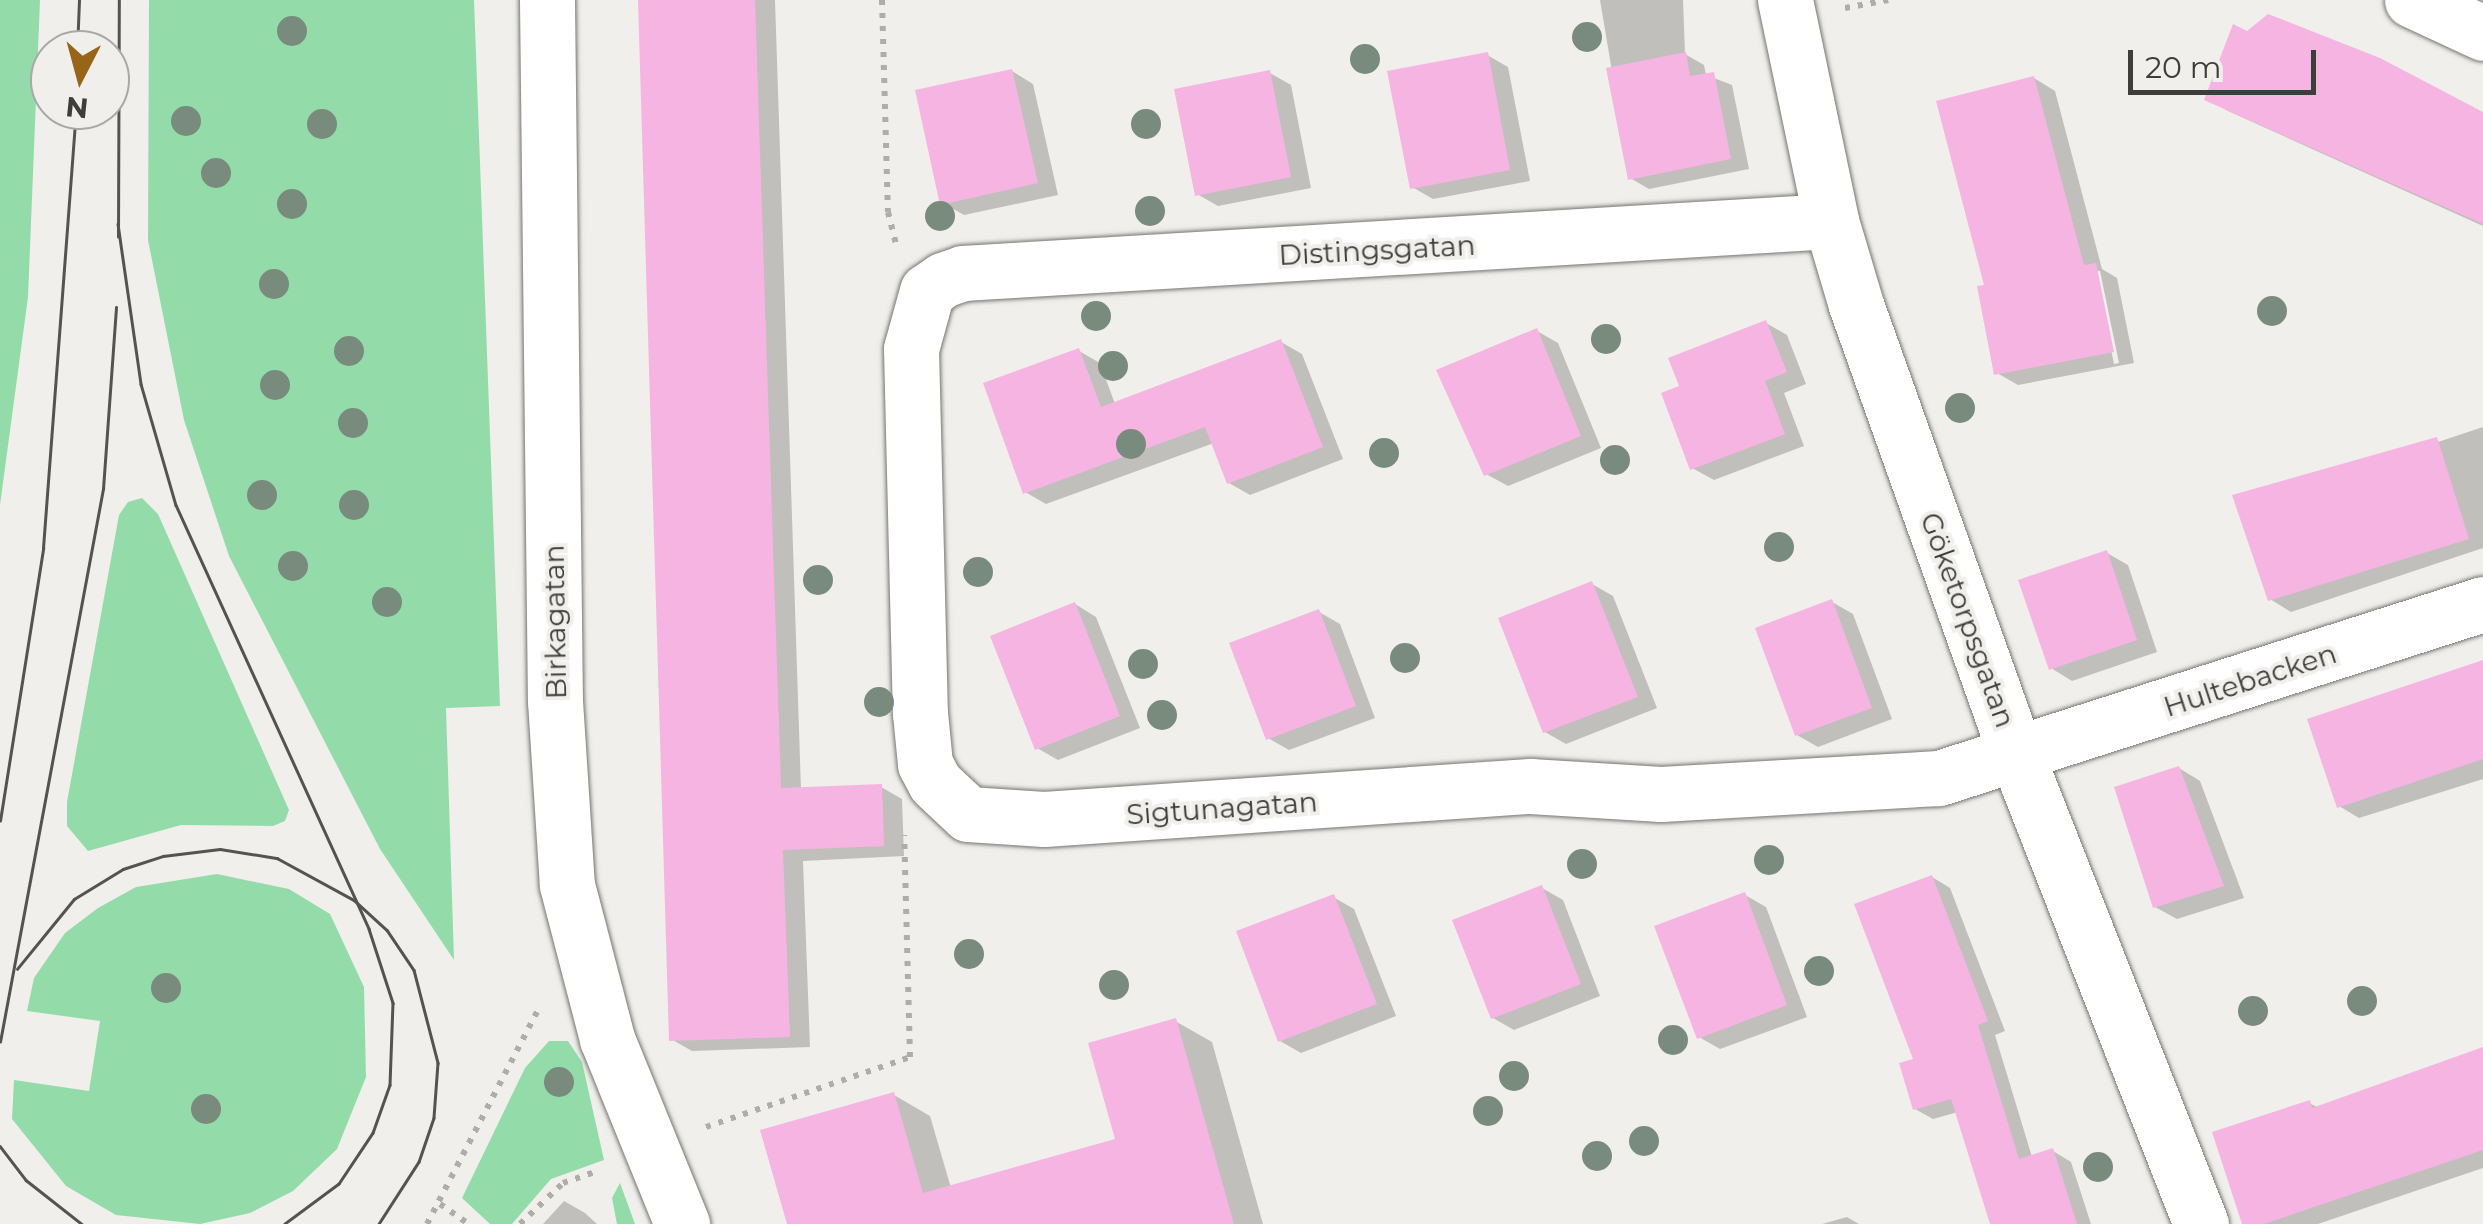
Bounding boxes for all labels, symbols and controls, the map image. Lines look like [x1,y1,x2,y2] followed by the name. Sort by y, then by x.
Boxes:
[30,30,130,130] north arrow
[2133,30,2320,92] scale bar
[2145,49,2222,86] text: 20 m
[64,90,90,126] text: N
[1278,228,1476,272] street label: Distingsgatan
[1914,508,2022,732] street label: Göketorpsgatan
[537,544,573,700] street label: Birkagatan
[2159,636,2341,724] street label: Hultebacken
[1125,785,1319,831] street label: Sigtunagatan

